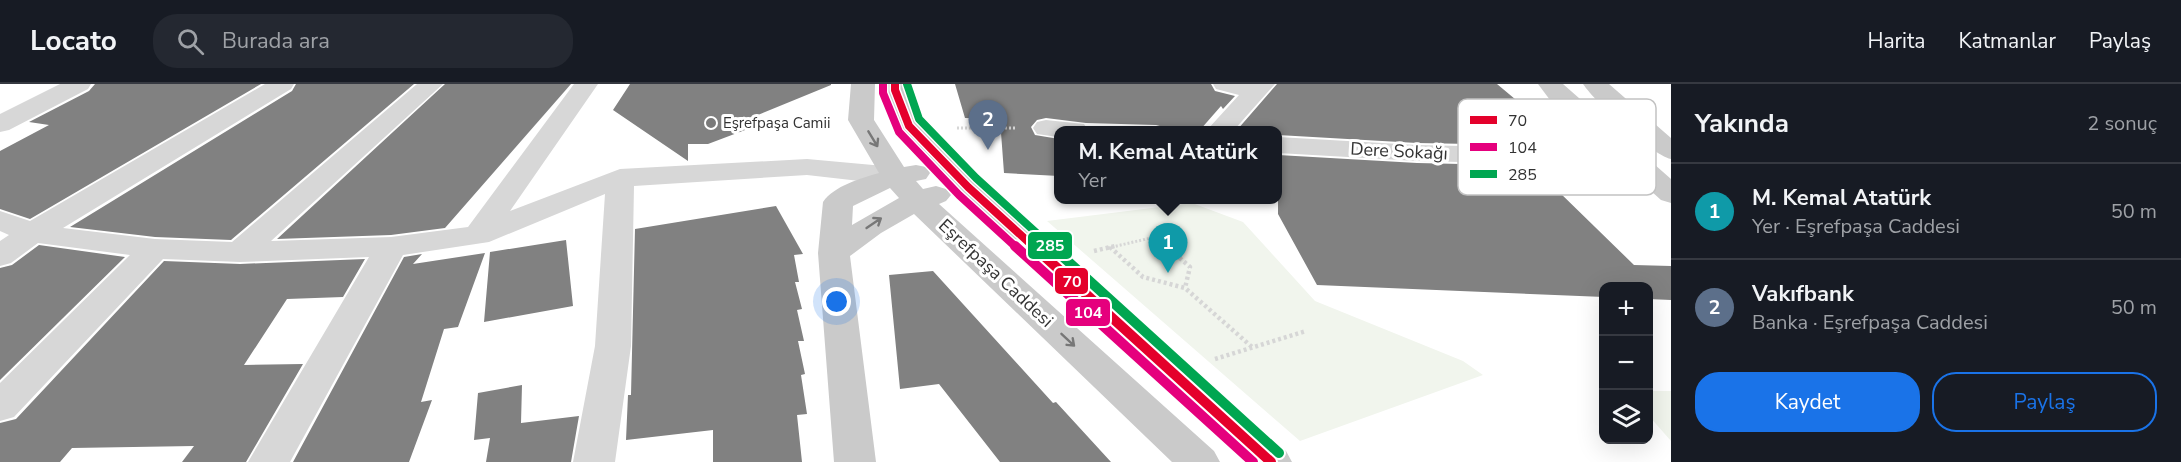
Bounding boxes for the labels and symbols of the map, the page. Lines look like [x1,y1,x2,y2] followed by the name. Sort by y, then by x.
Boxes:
[1458,99,1656,195] legend
[968,100,1008,150] pin: 2
[1508,110,1527,132] text: 70
[723,113,831,133] place label: Eşrefpaşa Camii
[704,116,718,130] marker: Eşrefpaşa Camii
[867,130,879,147] one-way arrow
[1350,136,1448,166] street label: Dere Sokağı
[1508,137,1537,159] text: 104
[1508,164,1537,186] text: 285
[934,214,1058,332] street label: Eşrefpaşa Caddesi
[865,217,881,229] one-way arrow
[1148,224,1188,273] pin: 1
[1027,231,1073,260] line badge: 285
[1036,235,1064,257] text: 285
[1054,267,1089,295] line badge: 70
[1062,271,1082,293] text: 70
[822,287,851,316] your location
[1065,298,1111,327] line badge: 104
[1074,302,1103,324] text: 104
[1060,333,1075,347] one-way arrow

